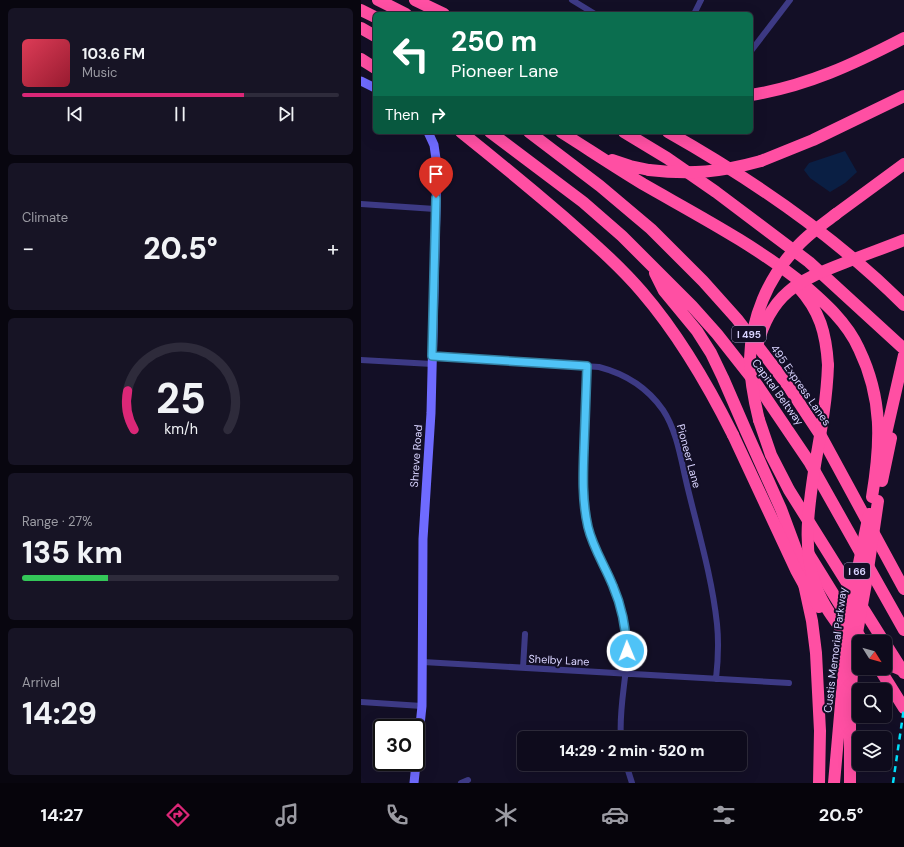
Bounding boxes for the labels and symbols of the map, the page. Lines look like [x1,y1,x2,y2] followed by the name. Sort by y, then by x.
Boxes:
[419,157,453,198] pin
[732,326,766,342] road number: I 495
[768,342,834,428] street label: 495 Express Lanes
[749,356,807,428] street label: Capital Beltway
[674,422,704,490] street label: Pioneer Lane
[407,424,425,488] street label: Shreve Road
[844,563,870,579] road number: I 66
[820,586,850,714] street label: Custis Memorial Parkway
[606,630,648,672] position arrow
[852,635,892,675] north arrow
[528,651,590,669] street label: Shelby Lane
[373,719,425,771] speed limit sign: 30

